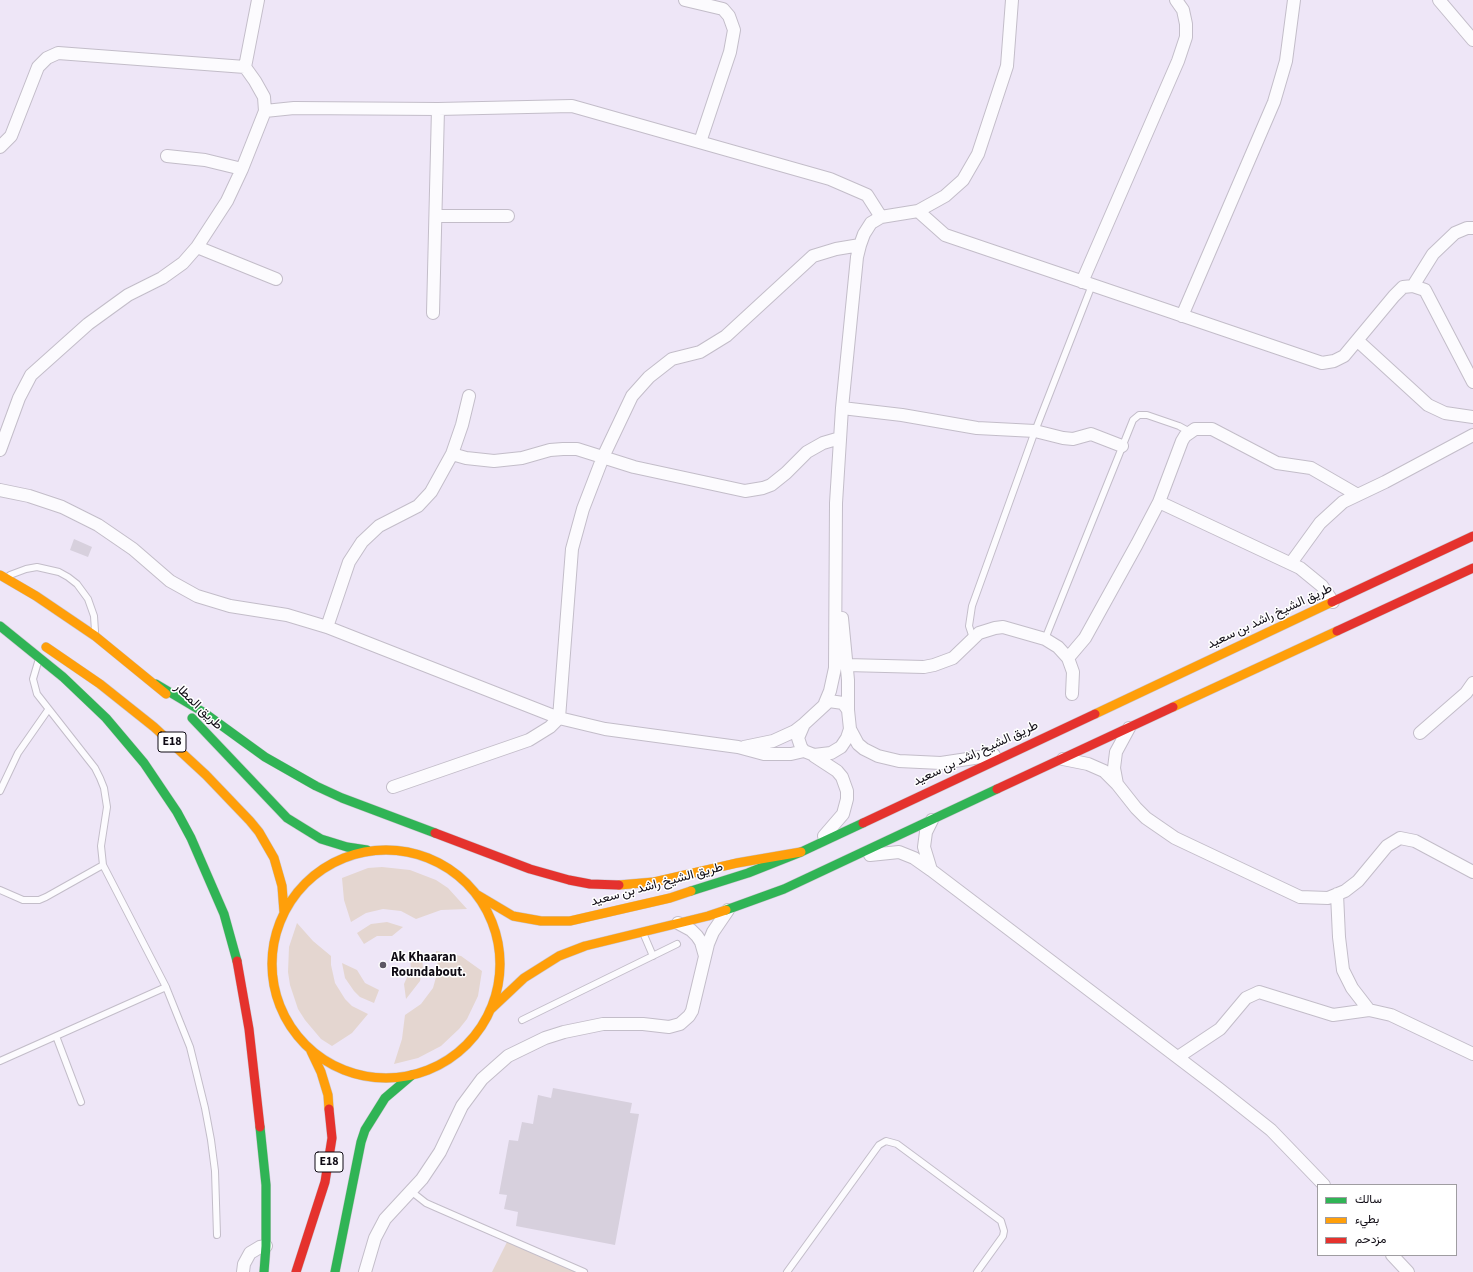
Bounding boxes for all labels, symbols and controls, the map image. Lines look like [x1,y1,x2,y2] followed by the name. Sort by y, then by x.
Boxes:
[1205,581,1335,653] street label: طريق الشيخ راشد بن سعيد
[171,680,225,734] street label: طريق المطار
[911,718,1041,790] street label: طريق الشيخ راشد بن سعيد
[158,732,186,752] road number: E18
[589,860,725,910] street label: طريق الشيخ راشد بن سعيد
[391,950,466,981] place label: Ak Khaaran Roundabout.
[378,960,388,970] marker: Ak Khaaran Roundabout.
[315,1152,343,1172] road number: E18
[1317,1184,1457,1256] legend
[1355,1191,1382,1208] text: سالك
[1355,1211,1379,1228] text: بطيء
[1355,1231,1386,1248] text: مزدحم

